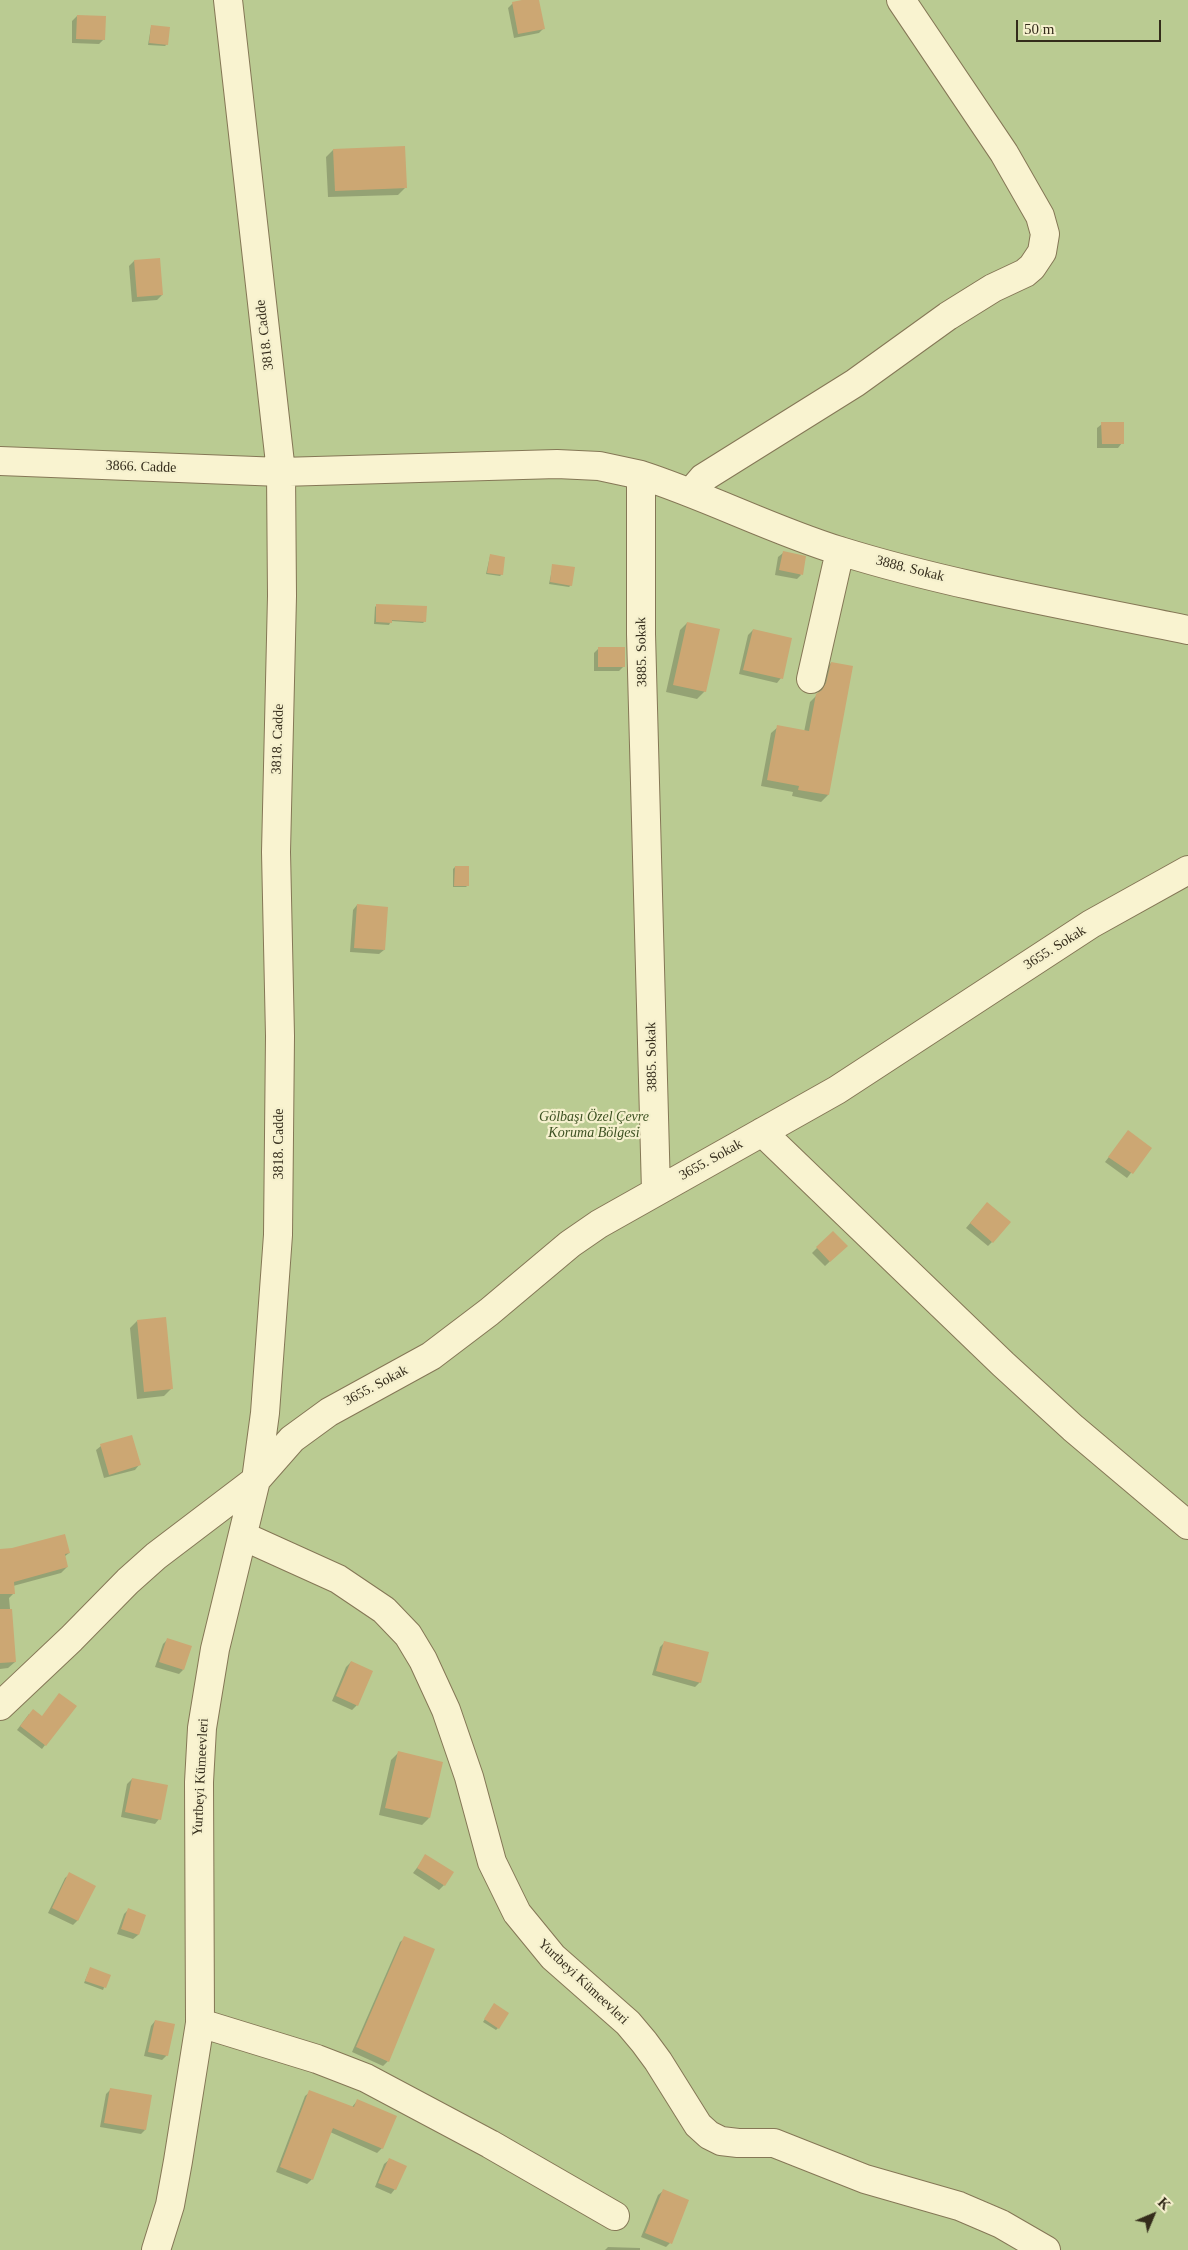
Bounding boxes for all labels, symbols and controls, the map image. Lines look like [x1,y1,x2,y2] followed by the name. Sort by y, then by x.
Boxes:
[1018,10,1163,42] scale bar
[1024,21,1054,37] text: 50 m
[252,299,278,371] street label: 3818. Cadde
[105,457,177,477] street label: 3866. Cadde
[874,552,946,586] street label: 3888. Sokak
[633,617,651,687] street label: 3885. Sokak
[268,703,288,775] street label: 3818. Cadde
[1021,922,1089,974] street label: 3655. Sokak
[643,1022,661,1092] street label: 3885. Sokak
[271,1109,287,1179] street label: 3818. Cadde
[539,1109,649,1142] park label: Gölbaşı Özel Çevre Koruma Bölgesi
[676,1136,746,1184] street label: 3655. Sokak
[341,1362,411,1410] street label: 3655. Sokak
[190,1718,212,1836] street label: Yurtbeyi Kümeevleri
[534,1936,632,2028] street label: Yurtbeyi Kümeevleri
[1128,2190,1178,2240] north arrow
[1155,2195,1173,2213] text: K

